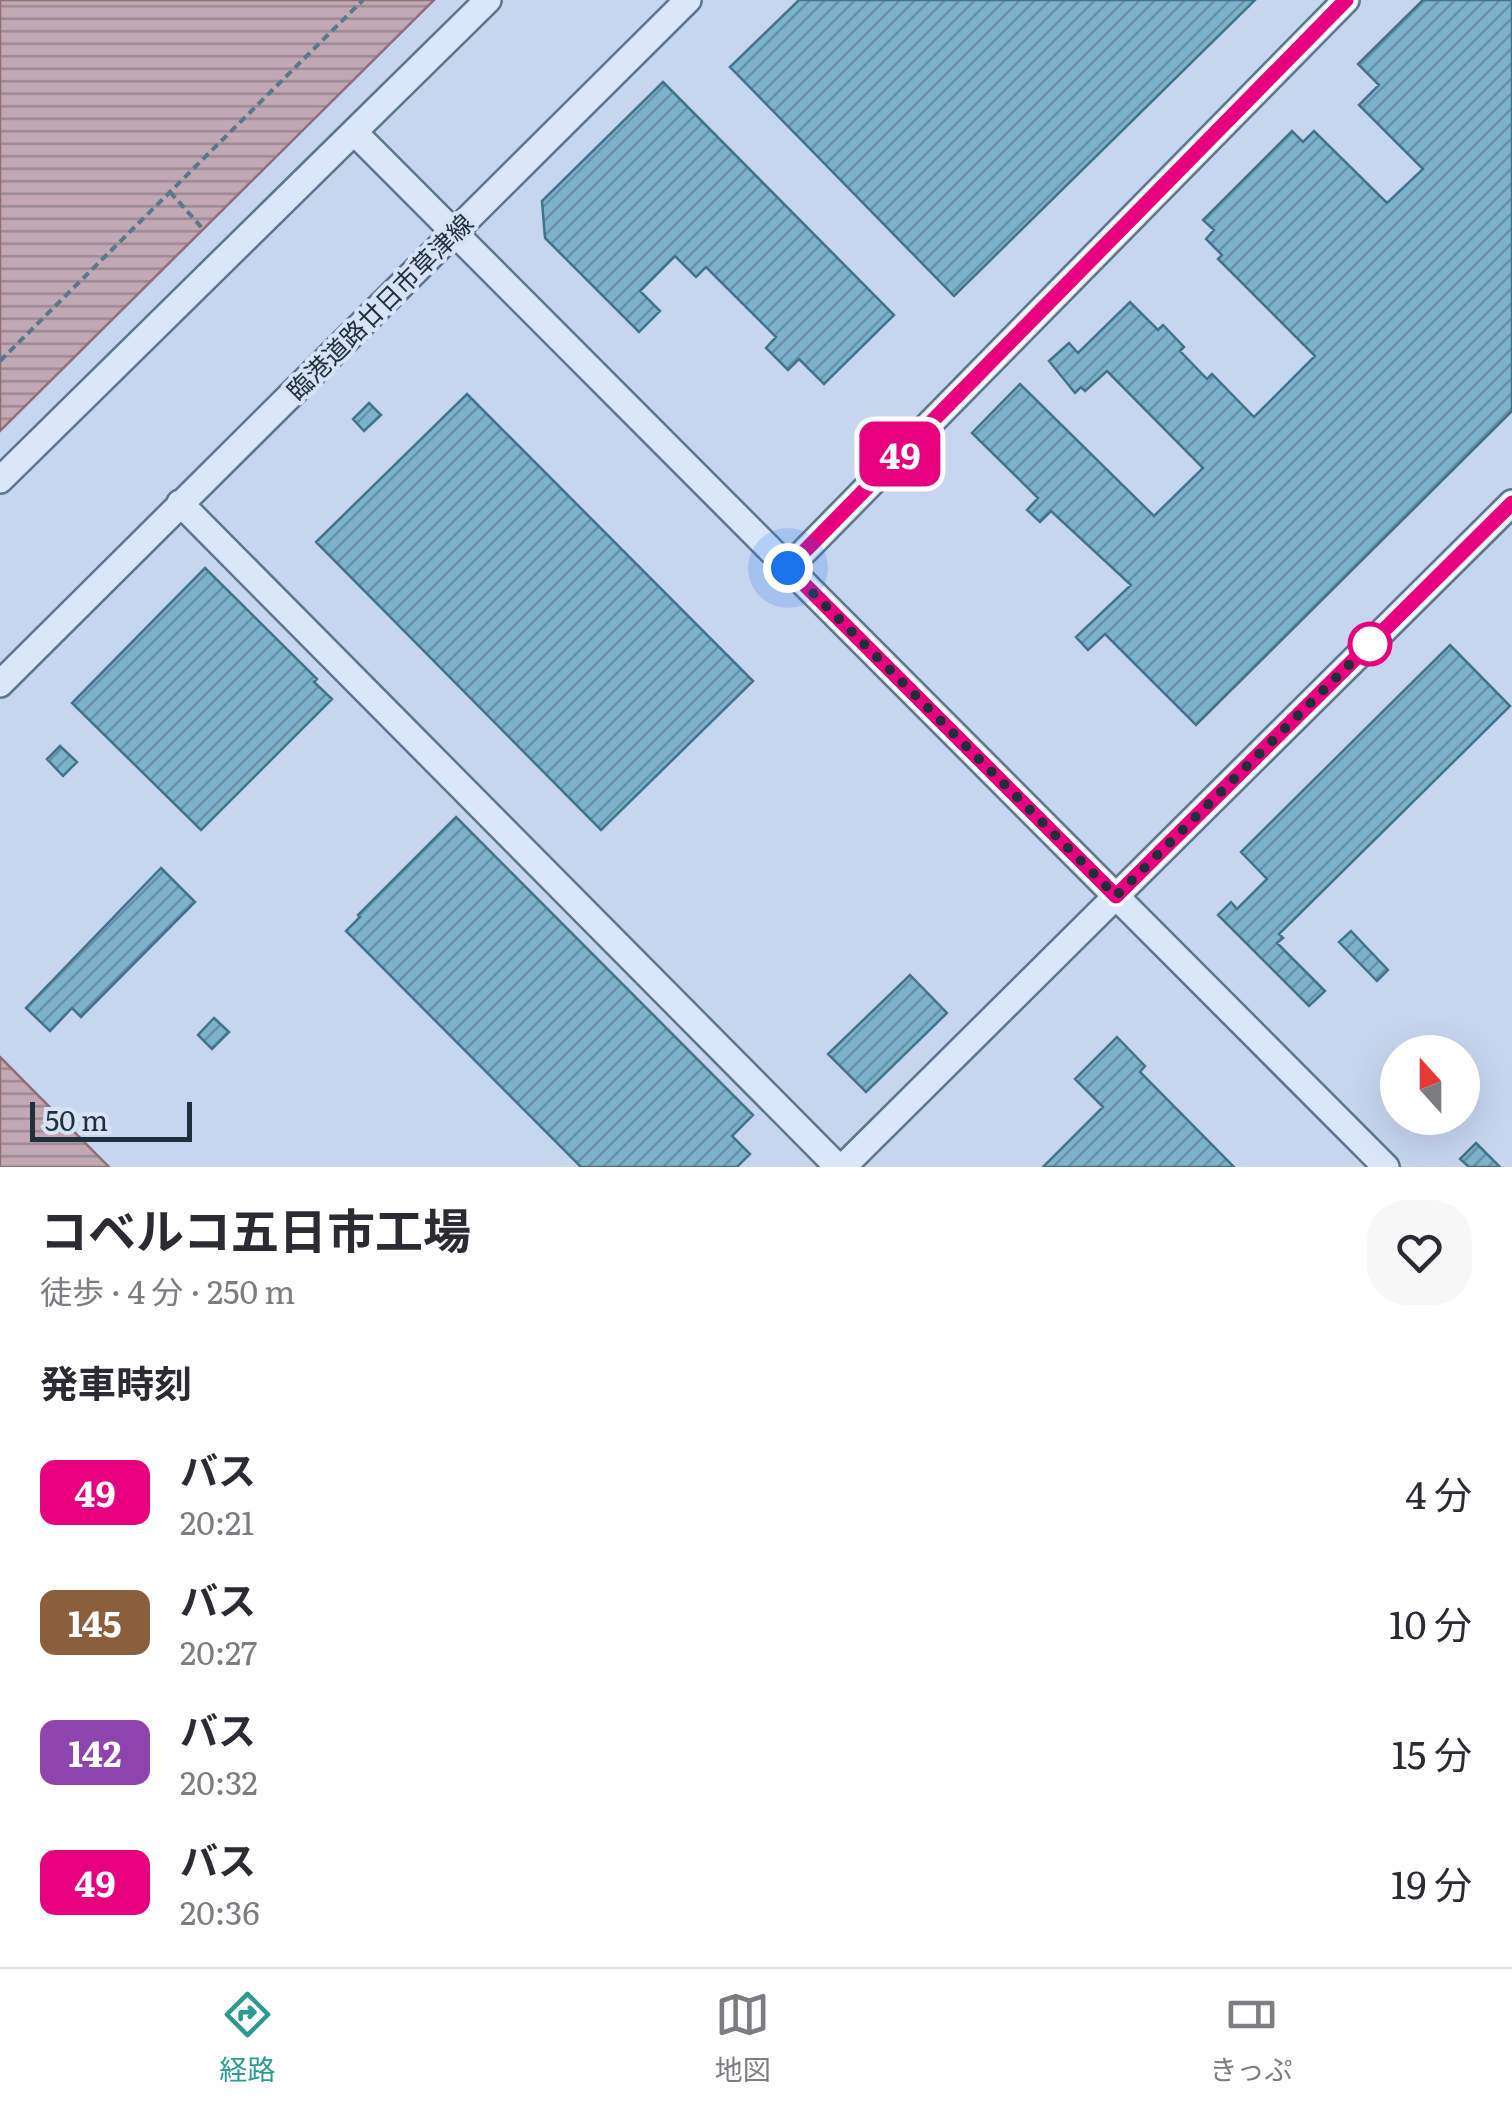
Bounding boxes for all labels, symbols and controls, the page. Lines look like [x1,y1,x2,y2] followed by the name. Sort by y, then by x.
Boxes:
[278,205,480,407] street label: 臨港道路廿日市草津線
[855,422,945,486] line badge: 49
[879,428,921,480] text: 49
[763,543,813,593] your location
[1349,623,1391,665] unlabelled marker
[1380,1035,1480,1135] north arrow
[1380,1035,1480,1135] map controls
[30,1097,192,1142] scale bar
[45,1098,108,1140] text: 50 m
[40,1193,471,1264] text: コベルコ五日市工場
[1367,1200,1472,1305] button: heart
[40,1266,295,1314] text: 徒歩 · 4 分 · 250 m
[40,1353,192,1410] text: 発車時刻
[180,1440,256,1497] text: バス
[1405,1464,1472,1521] text: 4 分
[74,1466,116,1518] text: 49
[180,1497,254,1545] text: 20:21
[180,1570,256,1627] text: バス
[1389,1594,1472,1651] text: 10 分
[68,1596,122,1648] text: 145
[180,1627,257,1675] text: 20:27
[180,1700,256,1757] text: バス
[1392,1724,1472,1781] text: 15 分
[68,1726,122,1778] text: 142
[180,1757,258,1805] text: 20:32
[180,1830,256,1887] text: バス
[1391,1854,1472,1911] text: 19 分
[74,1856,116,1908] text: 49
[180,1887,260,1935] text: 20:36
[220,1987,276,2089] tab: 経路
[715,1987,771,2089] tab: 地図
[1210,1987,1292,2089] tab: きっぷ

